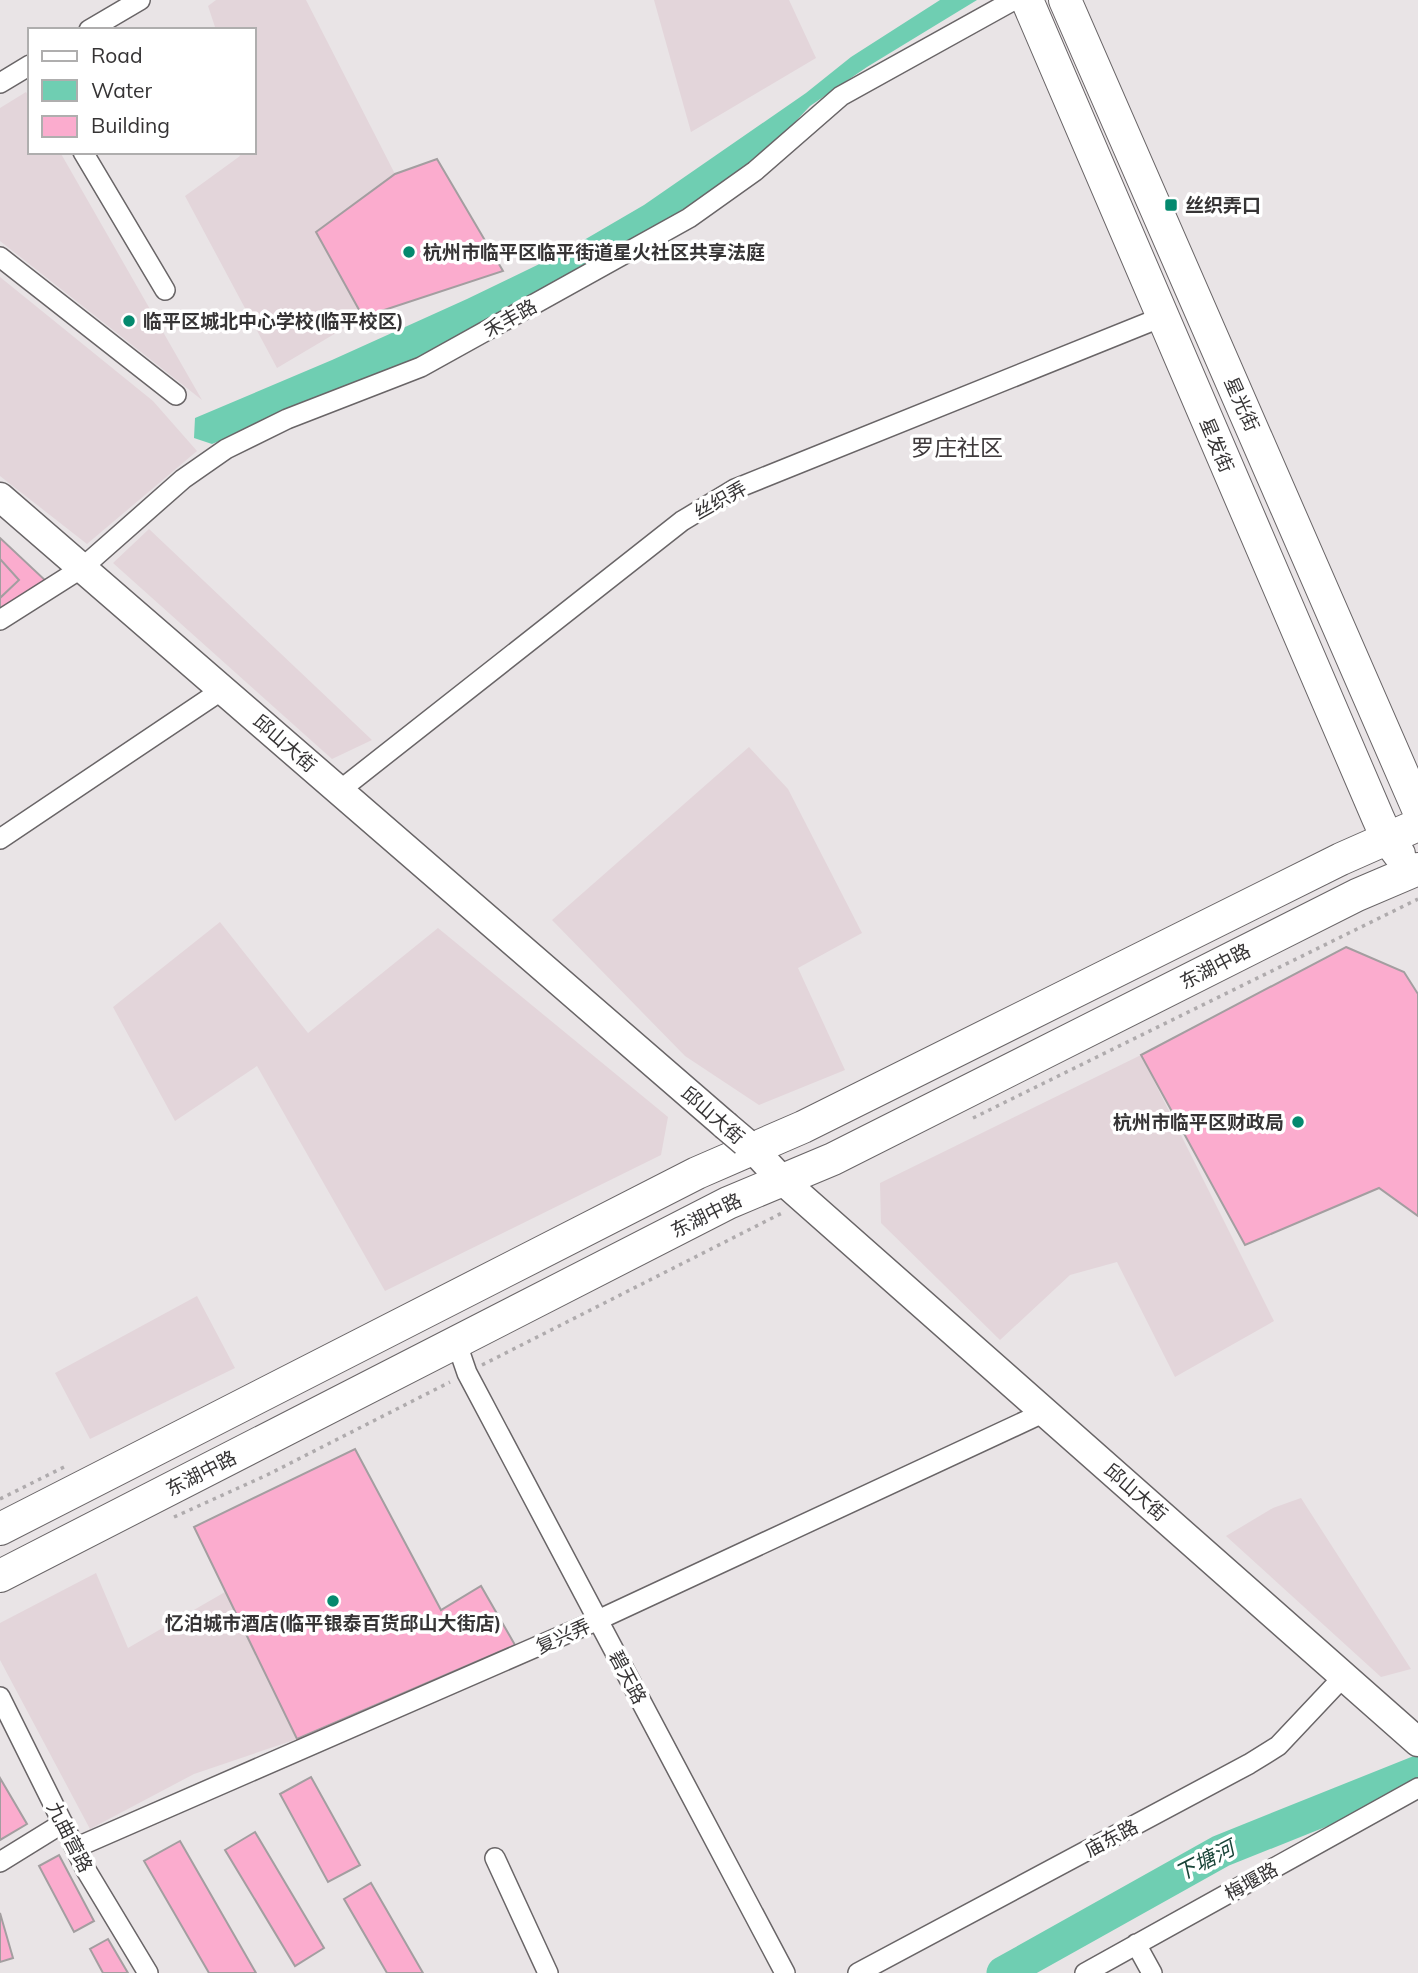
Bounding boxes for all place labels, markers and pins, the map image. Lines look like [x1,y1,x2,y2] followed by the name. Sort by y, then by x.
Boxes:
[1185,193,1261,217] place label: 丝织弄口
[1163,197,1179,213] marker: 丝织弄口
[423,240,765,264] place label: 杭州市临平区临平街道星火社区共享法庭
[401,244,417,260] marker: 杭州市临平区临平街道星火社区共享法庭
[143,309,404,333] place label: 临平区城北中心学校(临平校区)
[121,313,137,329] marker: 临平区城北中心学校(临平校区)
[1113,1110,1284,1134] place label: 杭州市临平区财政局
[1290,1114,1306,1130] marker: 杭州市临平区财政局
[325,1593,341,1609] marker: 忆泊城市酒店(临平银泰百货邱山大街店)
[165,1611,501,1635] place label: 忆泊城市酒店(临平银泰百货邱山大街店)

